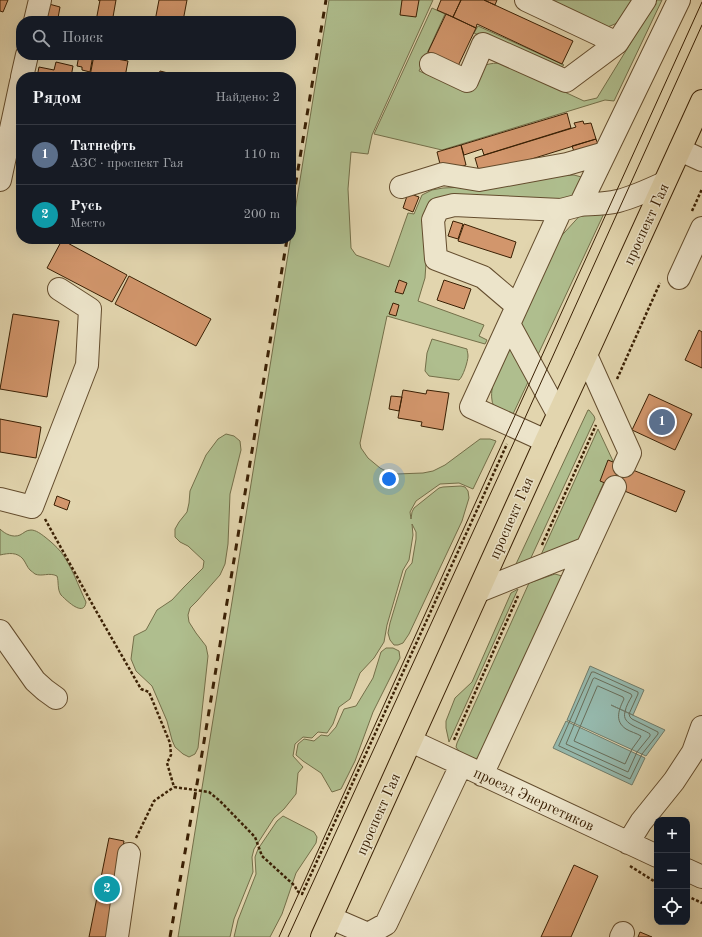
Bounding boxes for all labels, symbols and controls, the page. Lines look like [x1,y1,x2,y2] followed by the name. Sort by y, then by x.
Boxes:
[16,16,296,60] search box
[30,27,52,49] icon: search
[62,31,103,46] text: Поиск
[32,90,81,107] text: Рядом
[216,91,280,104] text: Найдено: 2
[70,139,136,154] text: Татнефть
[41,148,49,161] text: 1
[243,148,280,161] text: 110 m
[70,157,184,170] text: АЗС · проспект Гая
[622,181,673,268] street label: проспект Гая
[70,199,102,214] text: Русь
[41,208,49,221] text: 2
[243,208,280,221] text: 200 m
[70,217,105,230] text: Место
[649,407,675,437] pin: 1
[379,469,399,489] your location
[488,475,537,562] street label: проспект Гая
[471,766,596,835] street label: проезд Энергетиков
[355,771,404,858] street label: проспект Гая
[654,817,690,925] map controls
[654,817,690,853] button: +
[654,853,690,889] button: −
[94,874,120,904] pin: 2
[654,889,690,925] button: locate

